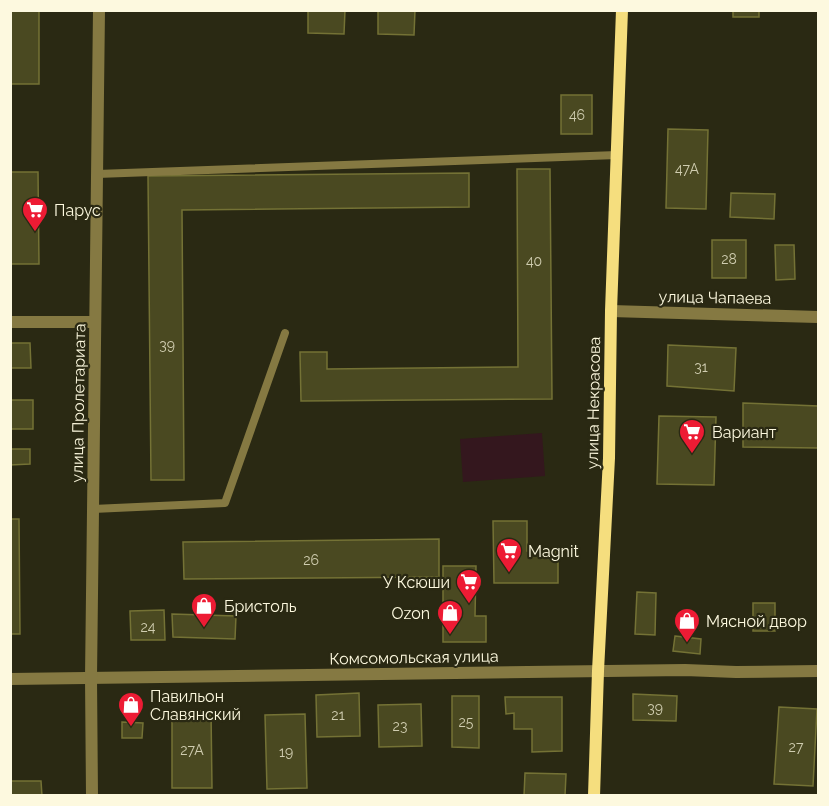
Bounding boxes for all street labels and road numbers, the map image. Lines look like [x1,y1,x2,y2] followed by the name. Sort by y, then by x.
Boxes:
[658,287,772,308] street label: улица Чапаева
[68,323,89,483] street label: улица Пролетариата
[583,336,604,470] street label: улица Некрасова
[329,647,499,668] street label: Комсомольская улица

